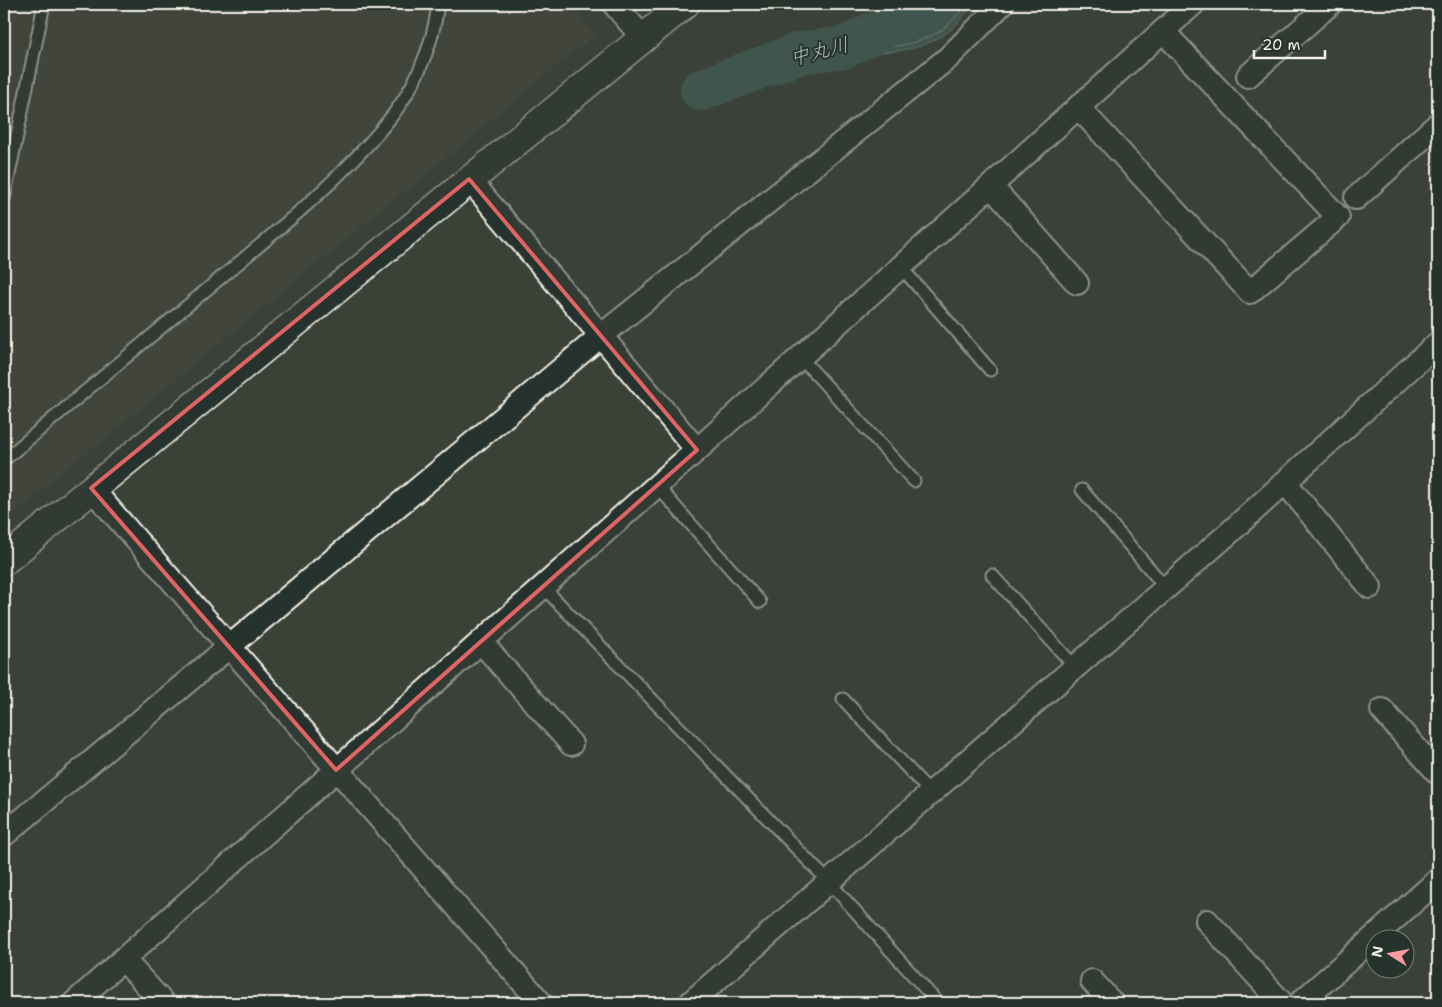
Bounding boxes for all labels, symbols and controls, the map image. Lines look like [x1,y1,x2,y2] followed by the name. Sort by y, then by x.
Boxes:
[1254,28,1326,60] scale bar
[787,31,851,71] water label: 中丸川
[1262,35,1301,55] text: 20 m
[1364,930,1414,980] north arrow
[1367,944,1387,959] text: N

